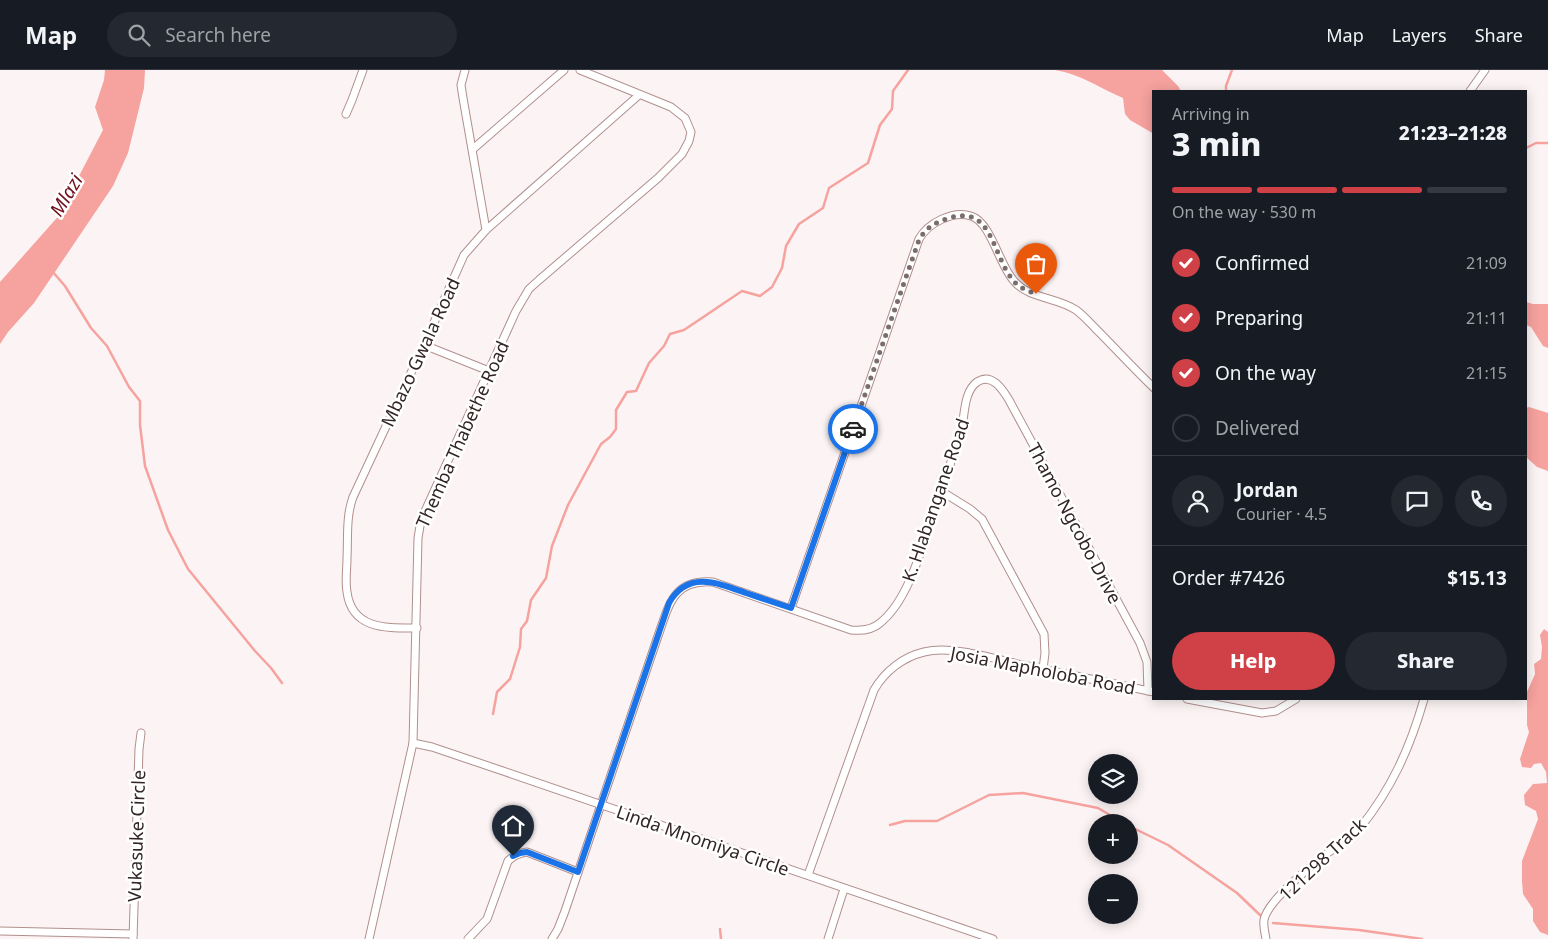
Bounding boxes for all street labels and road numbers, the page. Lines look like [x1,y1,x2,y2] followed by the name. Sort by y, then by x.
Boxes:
[375,274,465,430] street label: Mbazo Gwala Road
[410,337,514,531] street label: Themba Thabethe Road
[896,415,974,585] street label: K. Hlabangane Road
[1022,438,1128,608] street label: Thamo Ngcobo Drive
[946,640,1138,700] street label: Josia Mapholoba Road
[122,770,150,902] street label: Vukasuke Circle
[613,799,793,881] street label: Linda Mnomiya Circle
[1273,812,1371,906] street label: 121298 Track

